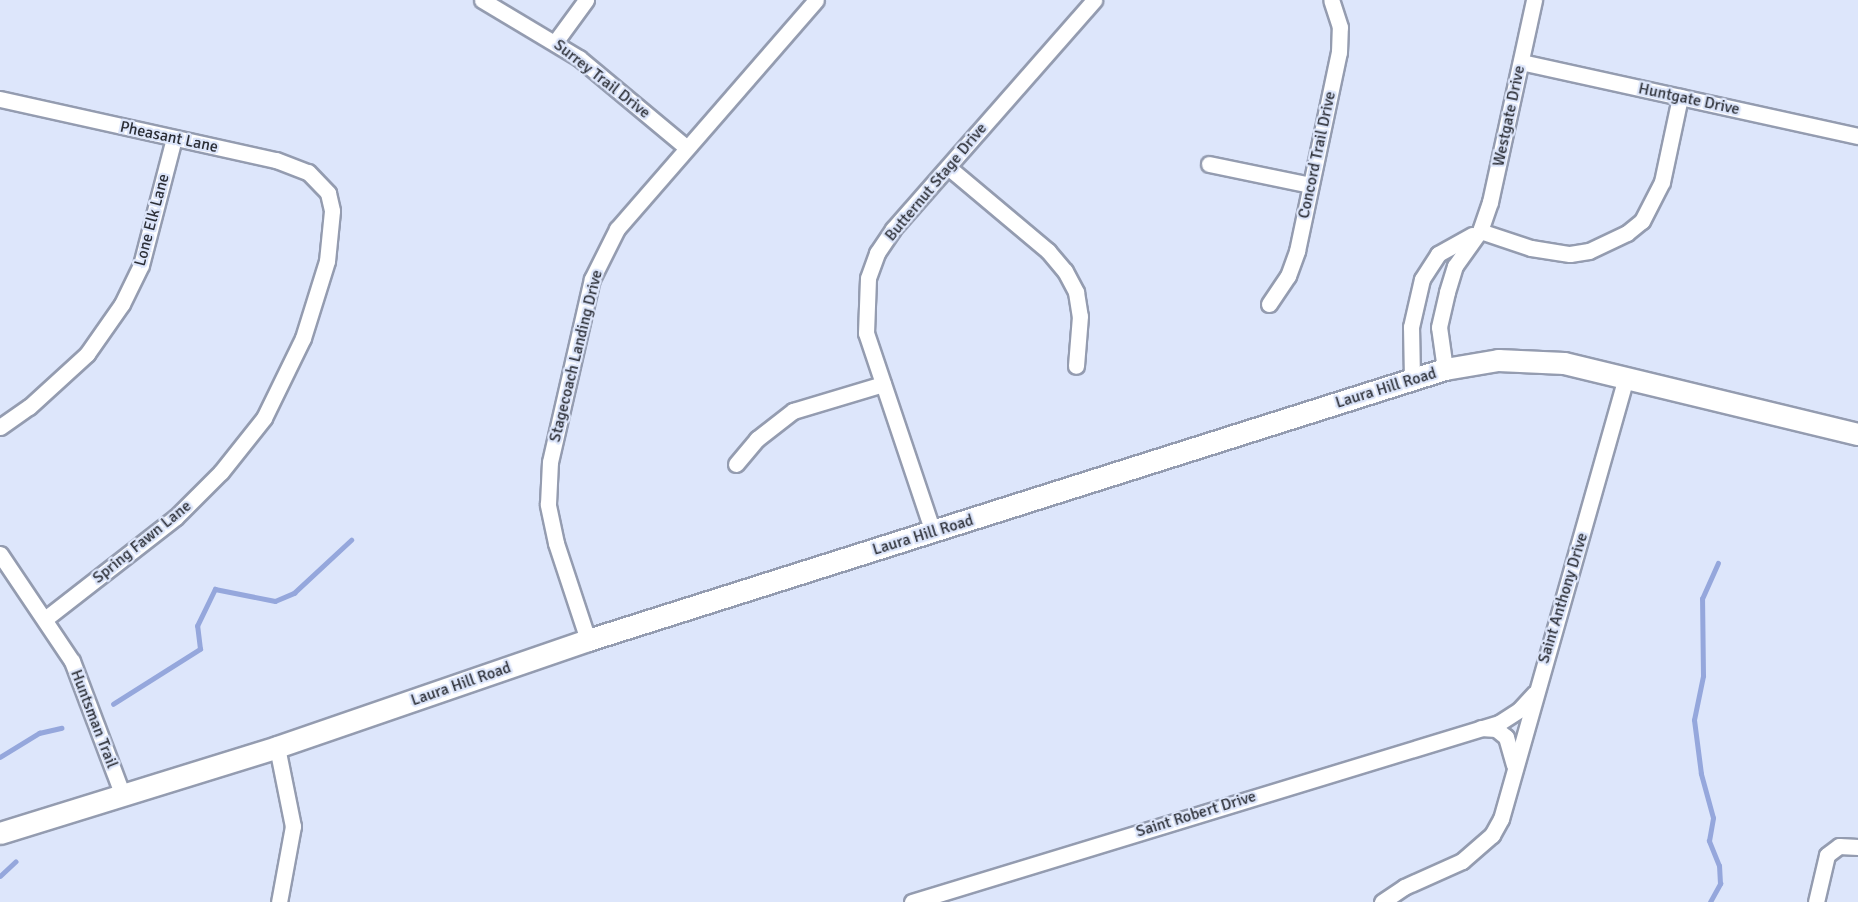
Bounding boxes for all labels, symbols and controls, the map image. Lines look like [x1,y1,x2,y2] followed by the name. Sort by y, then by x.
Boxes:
[550,35,654,123] street label: Surrey Trail Drive
[1489,64,1529,168] street label: Westgate Drive
[1637,79,1741,119] street label: Huntgate Drive
[1294,90,1340,220] street label: Concord Trail Drive
[118,117,220,157] street label: Pheasant Lane
[881,119,991,245] street label: Butternut Stage Drive
[130,172,174,268] street label: Lone Elk Lane
[545,268,607,444] street label: Stagecoach Landing Drive
[1333,364,1439,412] street label: Laura Hill Road
[89,496,195,588] street label: Spring Fawn Lane
[870,511,976,559] street label: Laura Hill Road
[1534,530,1592,666] street label: Saint Anthony Drive
[408,658,514,710] street label: Laura Hill Road
[66,667,122,771] street label: Huntsman Trail
[1134,787,1258,841] street label: Saint Robert Drive

